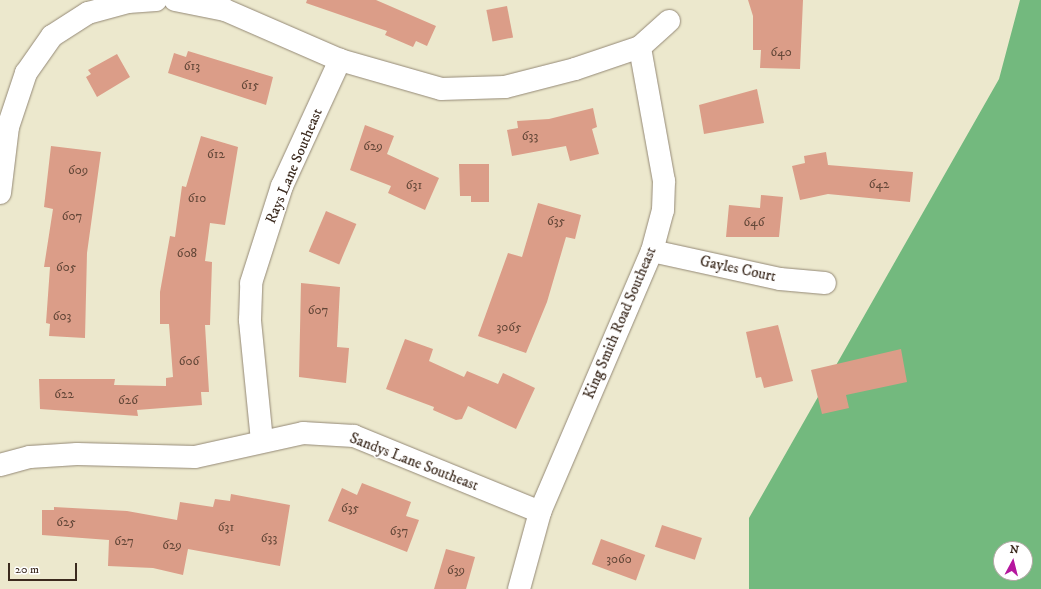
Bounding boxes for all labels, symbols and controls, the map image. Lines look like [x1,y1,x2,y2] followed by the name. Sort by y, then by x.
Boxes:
[770,44,792,60] house number: 640
[184,58,200,74] house number: 613
[241,77,259,93] house number: 615
[262,106,326,226] street label: Rays Lane Southeast
[522,128,538,144] house number: 633
[363,138,383,154] house number: 629
[207,146,225,162] house number: 612
[68,162,88,178] house number: 609
[869,176,889,192] house number: 642
[406,177,422,193] house number: 631
[188,190,206,206] house number: 610
[62,208,82,224] house number: 607
[547,213,565,229] house number: 635
[743,214,765,230] house number: 646
[580,244,660,402] street label: King Smith Road Southeast
[177,245,197,261] house number: 608
[698,252,778,286] street label: Gayles Court
[56,259,76,275] house number: 605
[308,302,328,318] house number: 607
[53,308,71,324] house number: 603
[496,319,522,335] house number: 3065
[179,353,199,369] house number: 606
[54,386,74,402] house number: 622
[118,392,138,408] house number: 626
[347,429,481,495] street label: Sandys Lane Southeast
[341,500,359,516] house number: 635
[56,514,76,530] house number: 625
[218,519,234,535] house number: 631
[390,523,408,539] house number: 637
[261,530,277,546] house number: 633
[114,533,134,549] house number: 627
[162,537,182,553] house number: 629
[993,541,1033,581] north arrow
[1009,543,1020,558] text: N
[606,551,632,567] house number: 3060
[10,555,79,581] scale bar
[15,562,39,577] text: 20 m
[447,562,465,578] house number: 639

